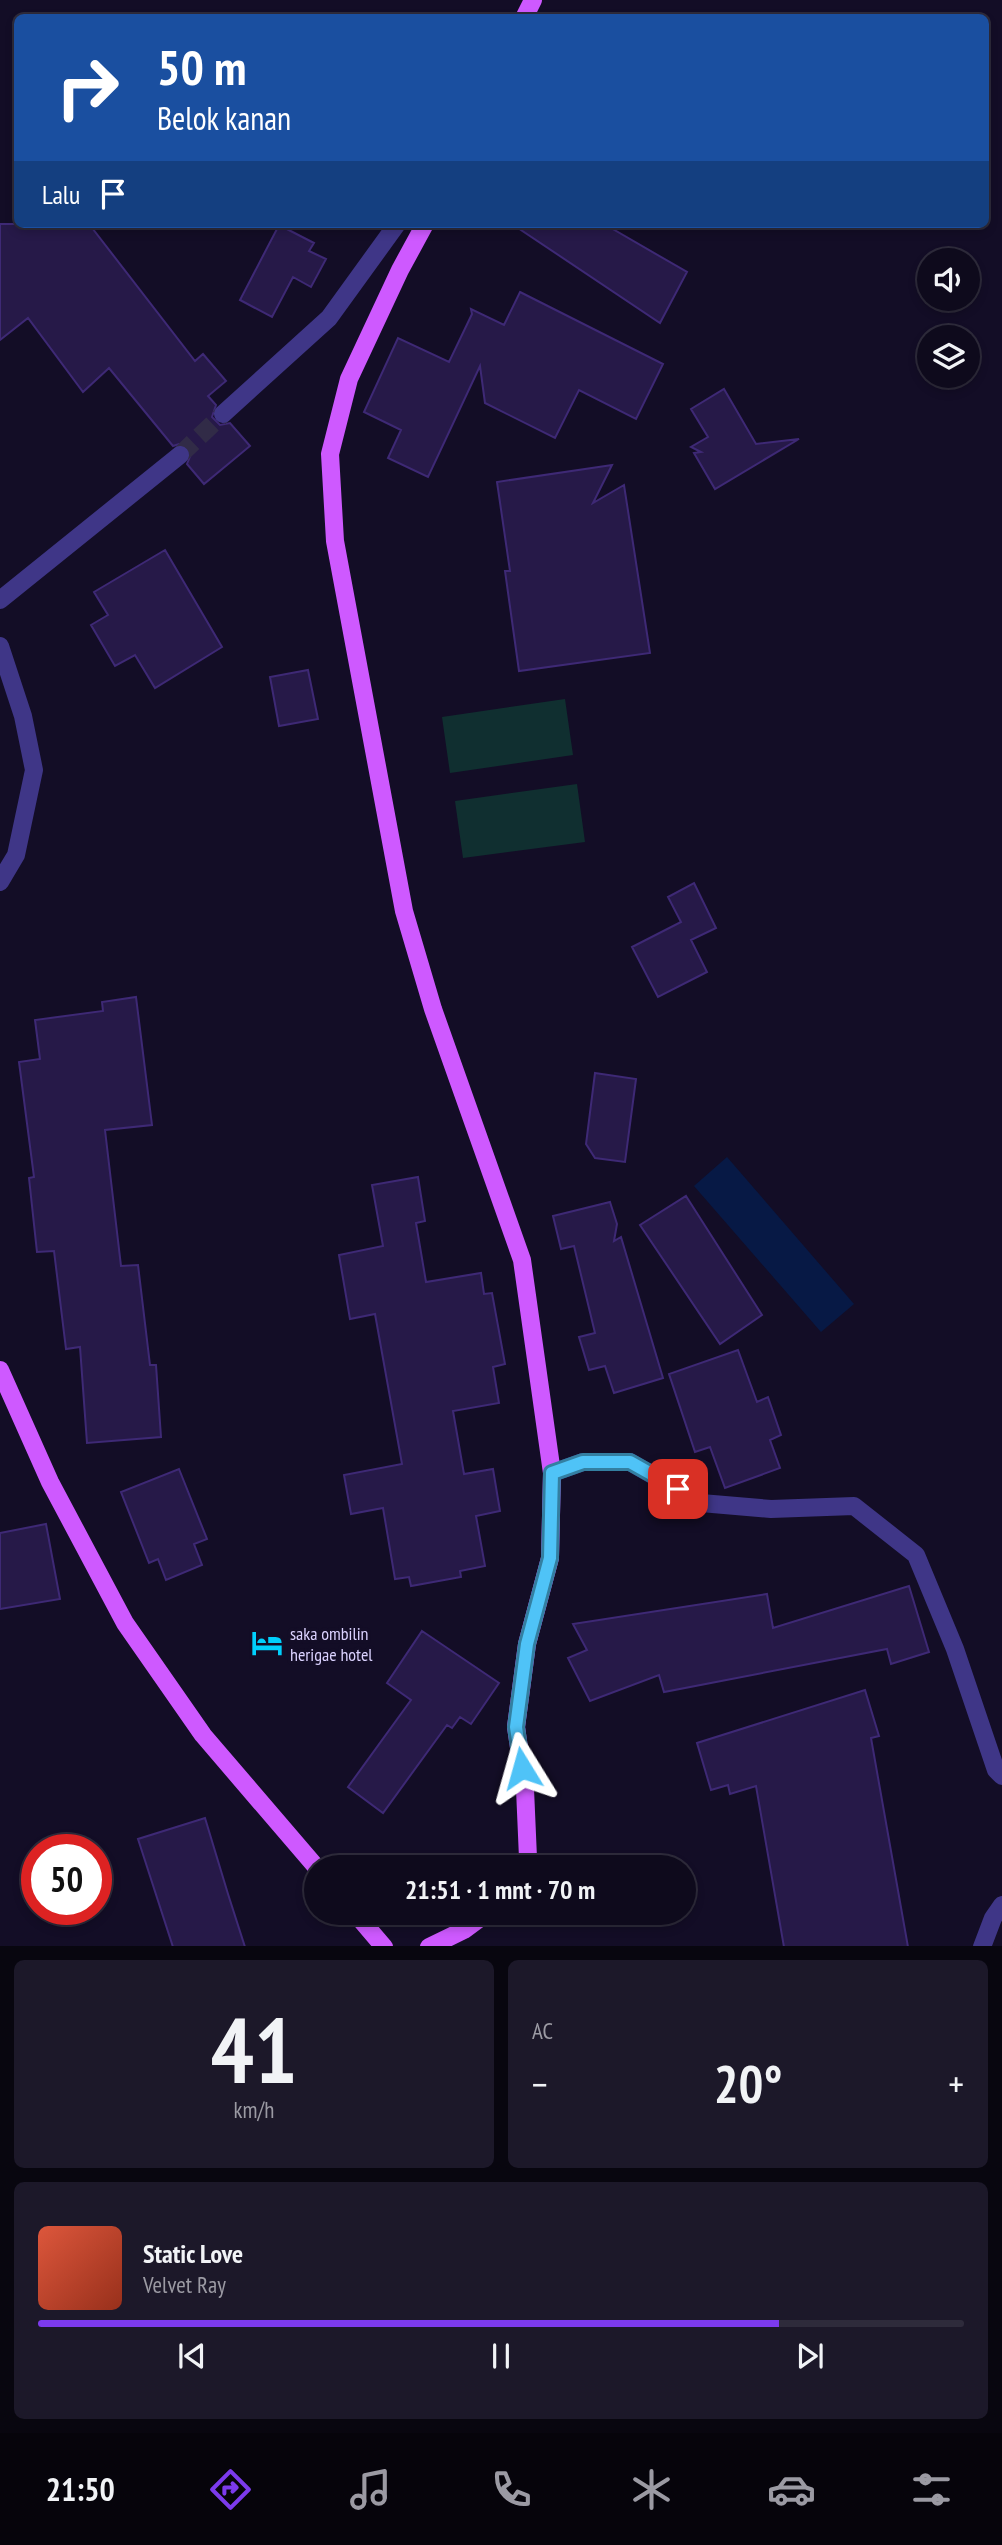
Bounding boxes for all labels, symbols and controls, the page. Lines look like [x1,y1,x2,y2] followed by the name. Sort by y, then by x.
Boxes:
[157,35,246,99] text: 50 m
[42,42,133,133] icon: right
[157,97,291,139] text: Belok kanan
[94,175,132,213] icon: arrive
[42,178,80,211] text: Lalu
[917,248,980,388] map controls
[917,248,980,311] button: sound
[917,325,980,388] button: layers
[648,1459,708,1519] pin
[659,1470,697,1508] icon: arrive
[290,1622,373,1666] place label: saka ombilin herigae hotel
[250,1626,284,1660] hotel icon: saka ombilin herigae hotel
[485,1731,559,1805] position arrow
[21,1834,112,1925] speed limit sign: 50
[405,1873,595,1906] text: 21:51 · 1 mnt · 70 m
[211,1990,298,2108] text: 41
[532,2016,553,2045] text: AC
[714,2050,782,2117] text: 20°
[532,2059,548,2108] text: −
[948,2059,964,2108] text: +
[234,2095,274,2124] text: km/h
[143,2237,243,2270] text: Static Love
[143,2270,226,2299] text: Velvet Ray
[173,2337,211,2375] icon: previous
[482,2337,520,2375] icon: pause
[791,2337,829,2375] icon: next
[206,2465,255,2514] icon: directions
[346,2465,395,2514] icon: music
[487,2465,536,2514] icon: phone
[627,2465,676,2514] icon: climate
[767,2465,816,2514] icon: car
[907,2465,956,2514] icon: filters
[46,2468,115,2510] text: 21:50

